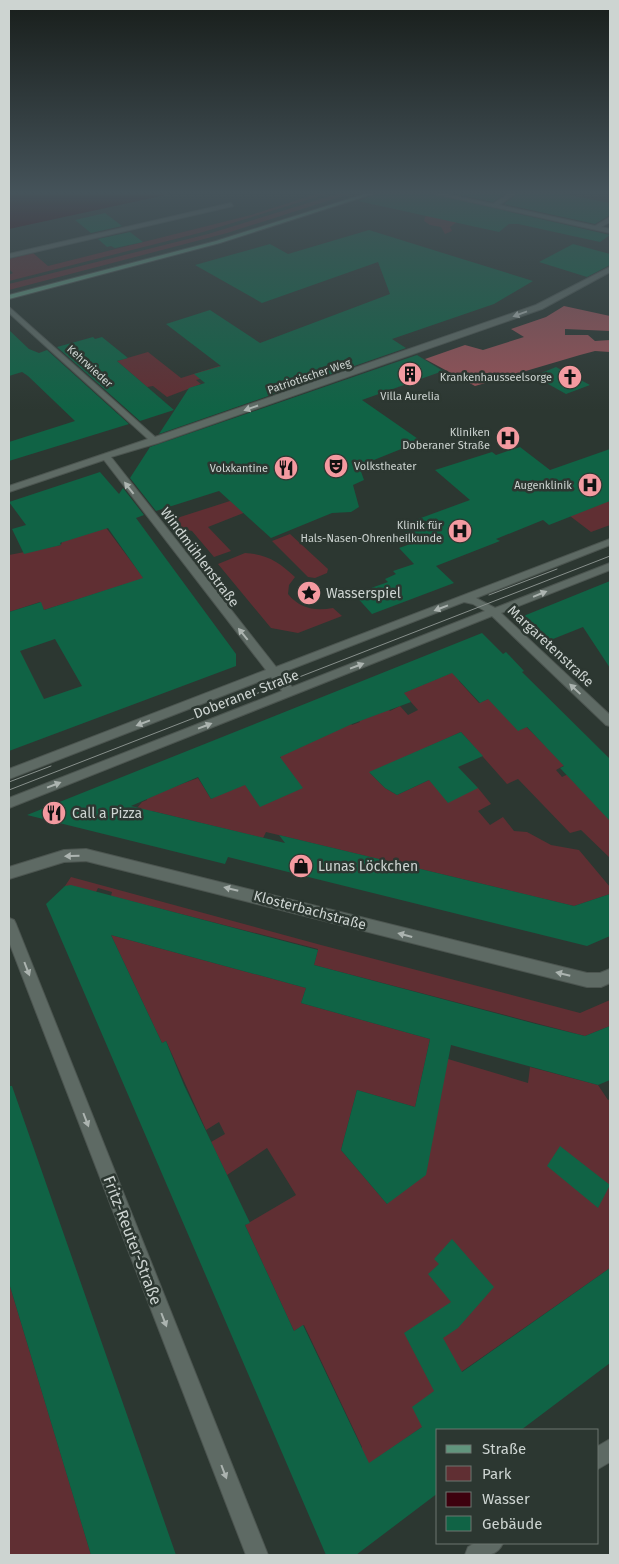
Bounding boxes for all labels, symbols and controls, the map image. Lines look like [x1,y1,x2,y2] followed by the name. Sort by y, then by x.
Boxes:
[512,311,527,318] one-way arrow
[64,343,116,391] street label: Kehrwieder
[266,356,353,397] street label: Patriotischer Weg
[397,361,423,387] building icon: Villa Aurelia
[557,364,583,390] church icon: Krankenhausseelsorge
[440,371,552,384] place label: Krankenhausseelsorge
[380,390,440,403] place label: Villa Aurelia
[243,405,258,412] one-way arrow
[495,425,521,451] hospital icon: Kliniken Doberaner Straße
[402,426,490,452] place label: Kliniken Doberaner Straße
[323,453,349,479] theatre icon: Volkstheater
[273,455,299,481] restaurant icon: Volxkantine
[354,460,417,473] place label: Volkstheater
[210,462,268,475] place label: Volxkantine
[577,472,603,498] hospital icon: Augenklinik
[514,479,572,492] place label: Augenklinik
[124,482,135,495] one-way arrow
[157,504,243,610] street label: Windmühlenstraße
[447,518,473,544] hospital icon: Klinik für Hals-Nasen-Ohrenheilkunde
[300,519,443,545] place label: Klinik für Hals-Nasen-Ohrenheilkunde
[296,580,322,606] place icon: Wasserspiel
[326,585,401,602] place label: Wasserspiel
[533,589,547,597] one-way arrow
[504,602,597,691] street label: Margaretenstraße
[434,605,449,612] one-way arrow
[237,628,248,641] one-way arrow
[349,662,364,670] one-way arrow
[191,667,301,722] street label: Doberaner Straße
[569,683,581,695] one-way arrow
[136,719,150,727] one-way arrow
[198,722,213,730] one-way arrow
[47,781,61,789] one-way arrow
[41,800,67,826] restaurant icon: Call a Pizza
[72,805,142,822] place label: Call a Pizza
[64,852,80,860] one-way arrow
[288,853,314,879] shop icon: Lunas Löckchen
[318,858,418,875] place label: Lunas Löckchen
[223,885,238,893] one-way arrow
[252,887,368,934] street label: Klosterbachstraße
[397,931,413,939] one-way arrow
[23,962,31,976] one-way arrow
[555,970,570,978] one-way arrow
[83,1113,90,1128] one-way arrow
[99,1173,166,1307] street label: Fritz-Reuter-Straße
[161,1313,169,1328] one-way arrow
[436,1429,599,1544] legend
[482,1440,526,1458] text: Straße
[220,1465,228,1480] one-way arrow
[482,1465,512,1483] text: Park
[482,1490,530,1508] text: Wasser
[482,1515,542,1533] text: Gebäude

